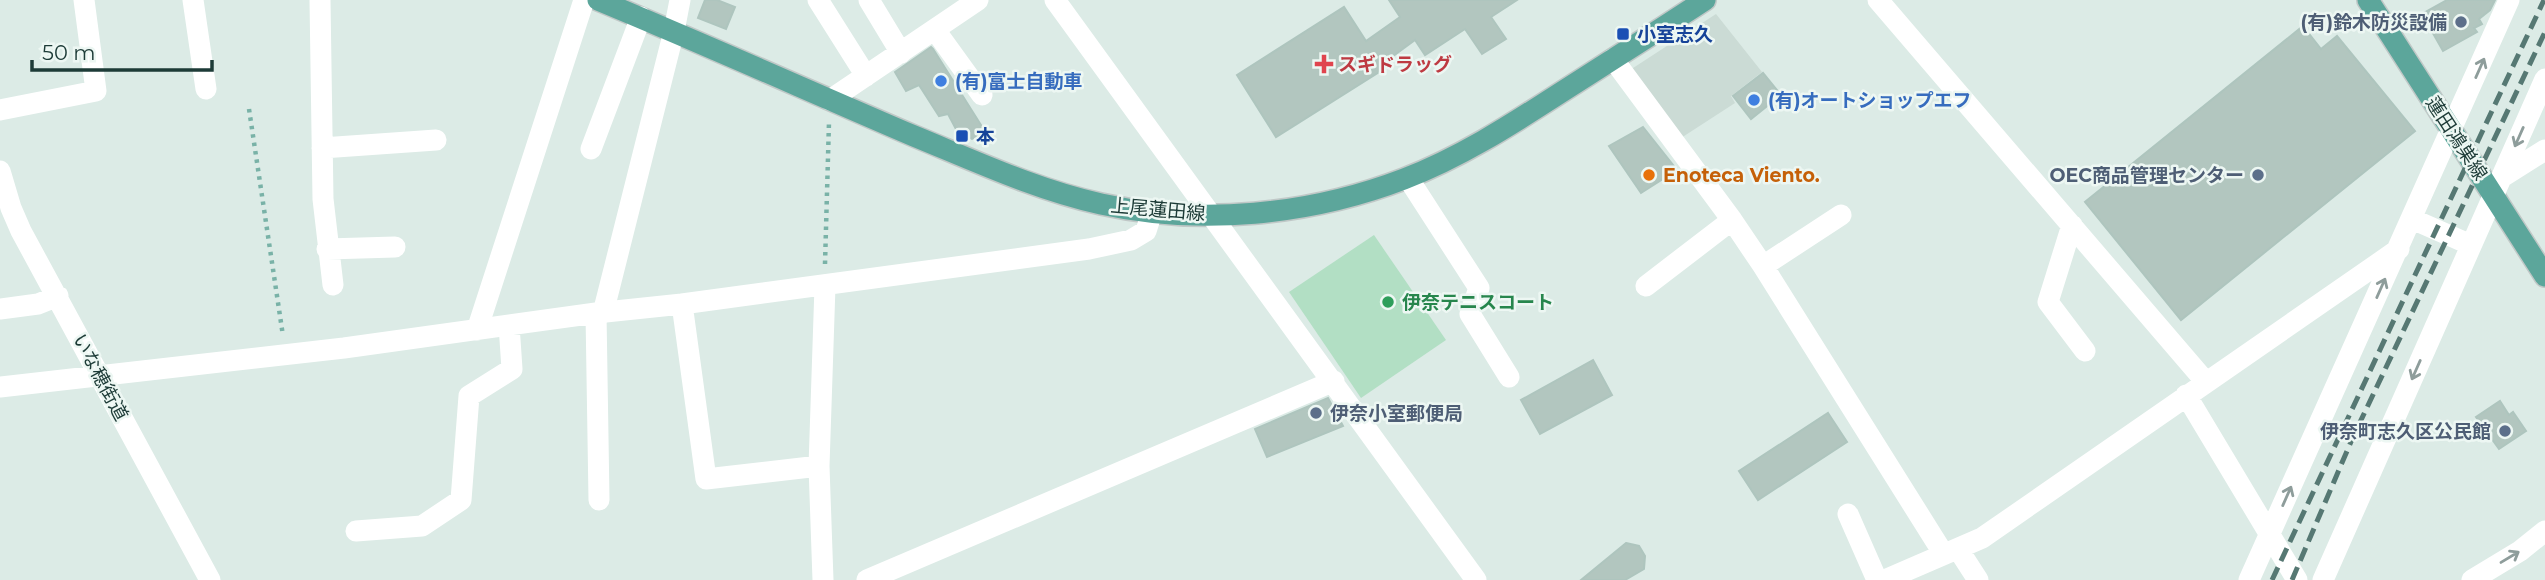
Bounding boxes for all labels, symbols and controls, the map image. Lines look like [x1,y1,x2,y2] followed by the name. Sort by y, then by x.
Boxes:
[2300,11,2447,34] place label: (有)鈴木防災設備
[2453,14,2469,30] marker: (有)鈴木防災設備
[1637,23,1713,46] place label: 小室志久
[1615,26,1631,42] marker: 小室志久
[32,28,212,72] scale bar
[42,40,96,65] text: 50 m
[1338,53,1452,76] place label: スギドラッグ
[1316,56,1332,72] marker: スギドラッグ
[2474,58,2487,80] one-way arrow
[955,70,1083,93] place label: (有)富士自動車
[933,73,949,89] marker: (有)富士自動車
[1768,89,1972,112] place label: (有)オートショップエフ
[1746,92,1762,108] marker: (有)オートショップエフ
[2421,92,2492,184] street label: 蓮田鴻巣線
[976,125,995,148] place label: 本
[2512,126,2525,148] one-way arrow
[954,128,970,144] marker: 本
[1663,164,1820,187] place label: Enoteca Viento.
[2049,164,2244,187] place label: OEC商品管理センター
[1641,167,1657,183] marker: Enoteca Viento.
[2250,167,2266,183] marker: OEC商品管理センター
[1110,194,1206,225] street label: 上尾蓮田線
[2375,278,2388,299] one-way arrow
[1402,291,1554,314] place label: 伊奈テニスコート
[1380,294,1396,310] marker: 伊奈テニスコート
[68,330,133,425] street label: いな穂街道
[2409,359,2422,380] one-way arrow
[1330,402,1463,425] place label: 伊奈小室郵便局
[1308,405,1324,421] marker: 伊奈小室郵便局
[2320,420,2491,443] place label: 伊奈町志久区公民館
[2497,423,2513,439] marker: 伊奈町志久区公民館
[2281,486,2294,507] one-way arrow
[2499,550,2519,564] one-way arrow

